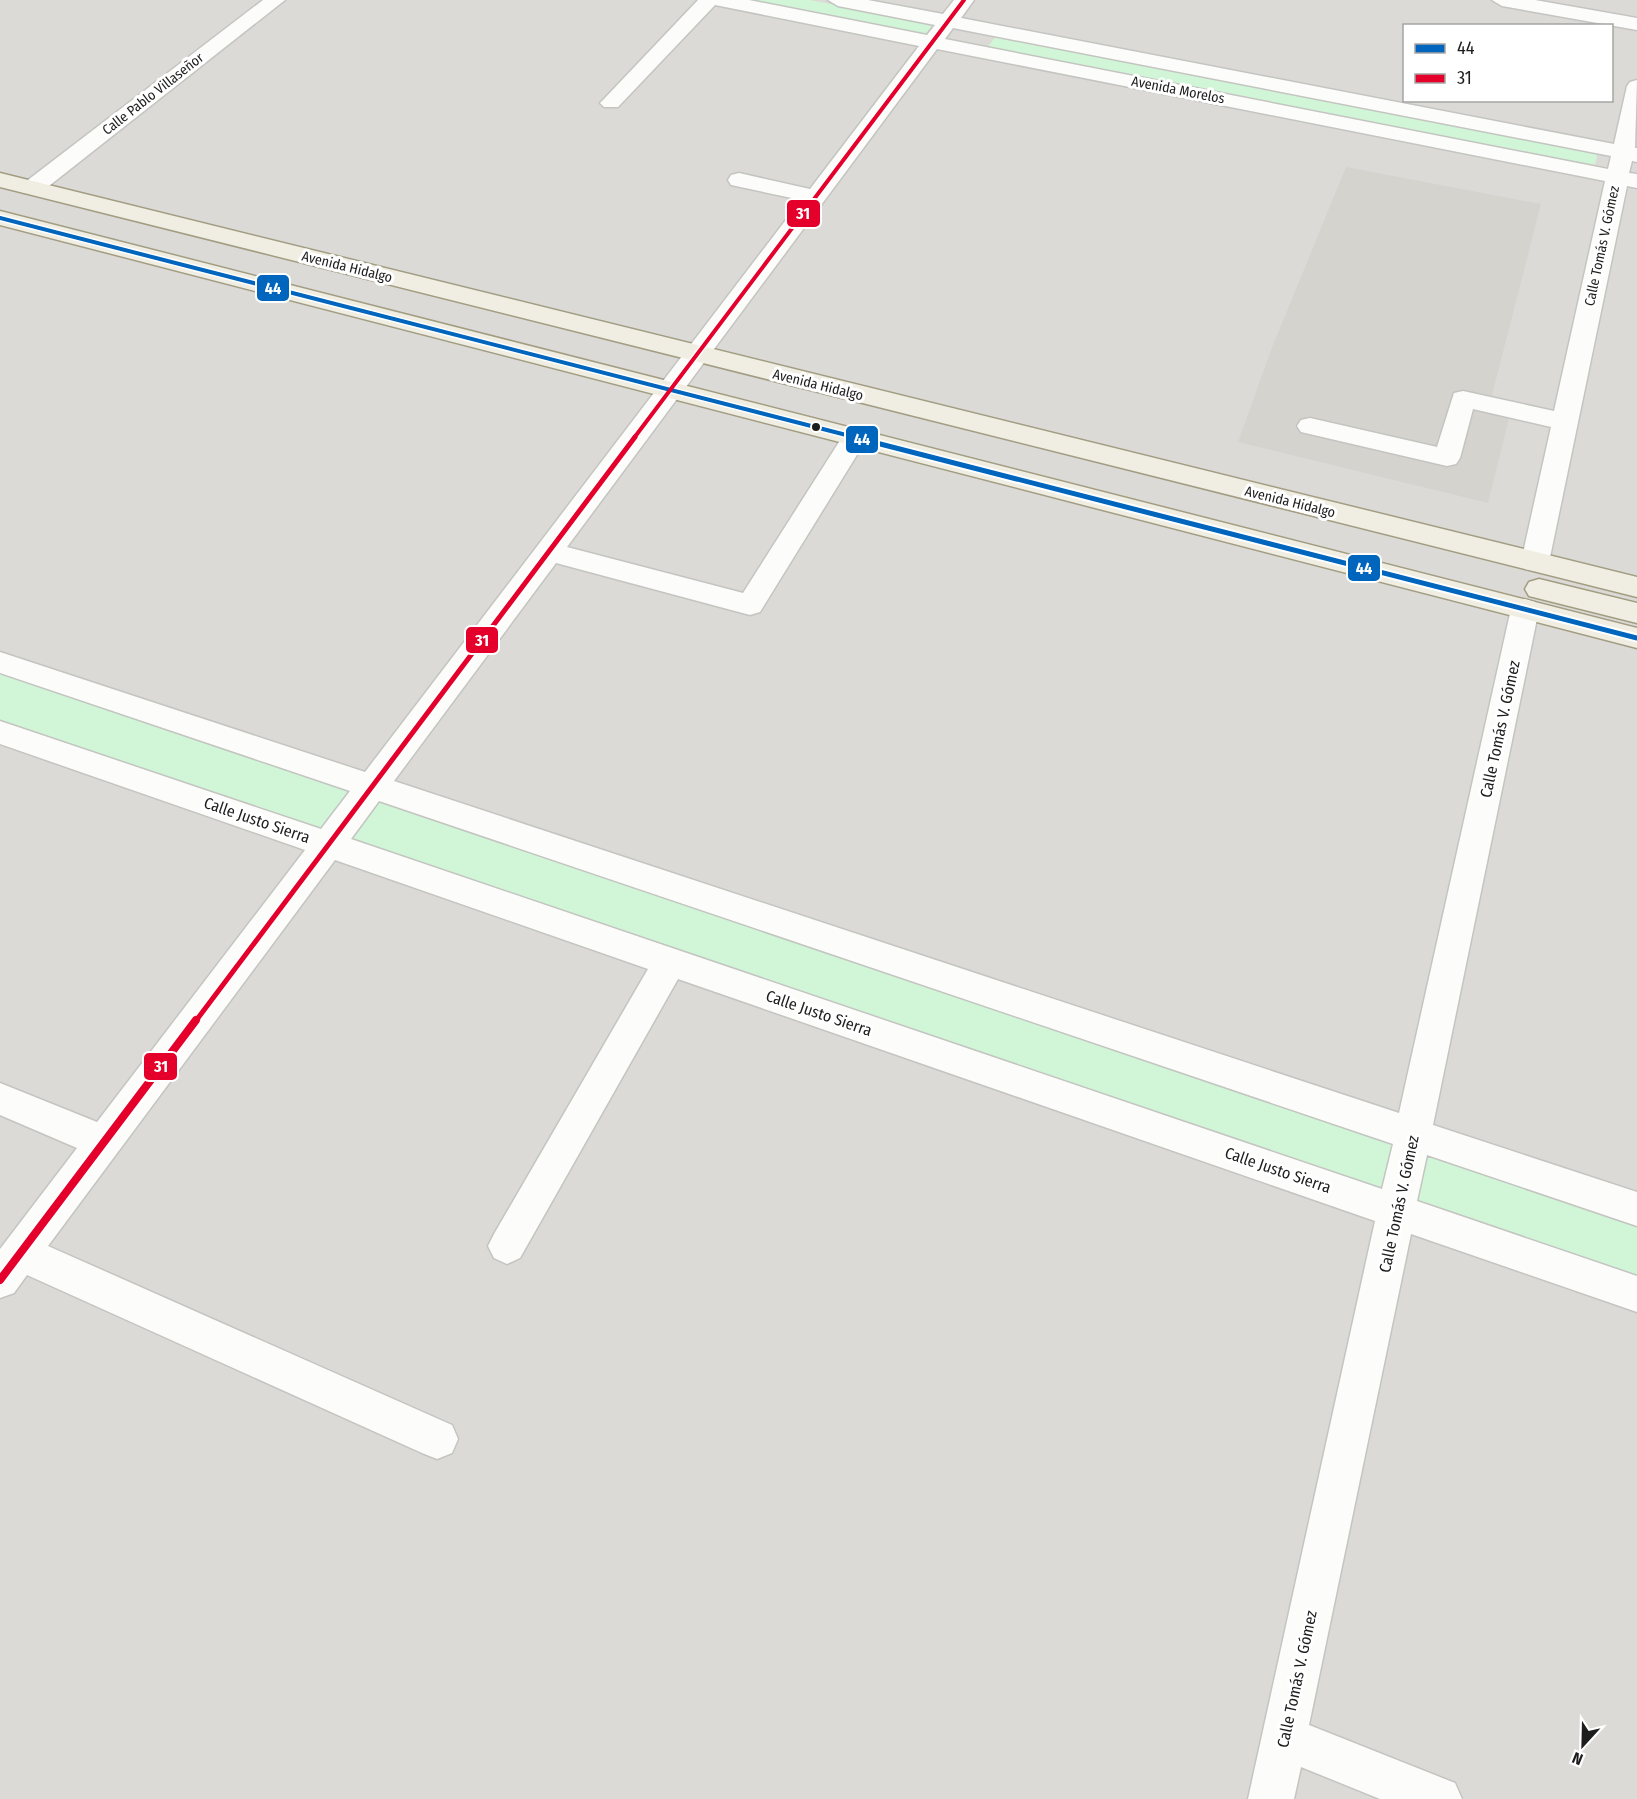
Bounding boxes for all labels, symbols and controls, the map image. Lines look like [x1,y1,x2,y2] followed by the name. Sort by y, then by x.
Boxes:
[1403,24,1613,102] legend
[1457,37,1475,59] text: 44
[99,49,207,139] street label: Calle Pablo Villaseñor
[1457,67,1472,89] text: 31
[1130,73,1226,107] street label: Avenida Morelos
[1581,184,1623,308] street label: Calle Tomás V. Gómez
[786,199,821,228] line badge: 31
[795,204,810,223] text: 31
[300,248,394,286] street label: Avenida Hidalgo
[256,274,290,302] line badge: 44
[265,279,281,298] text: 44
[771,366,865,404] street label: Avenida Hidalgo
[810,421,822,433] unlabelled marker
[845,425,879,454] line badge: 44
[854,430,870,449] text: 44
[1243,483,1337,521] street label: Avenida Hidalgo
[1347,554,1381,582] line badge: 44
[1356,559,1372,578] text: 44
[465,626,499,654] line badge: 31
[474,631,489,650] text: 31
[1476,659,1524,799] street label: Calle Tomás V. Gómez
[202,793,313,847] street label: Calle Justo Sierra
[764,986,875,1040] street label: Calle Justo Sierra
[143,1052,178,1081] line badge: 31
[153,1057,168,1076] text: 31
[1375,1134,1423,1274] street label: Calle Tomás V. Gómez
[1223,1143,1334,1197] street label: Calle Justo Sierra
[1273,1609,1321,1749] street label: Calle Tomás V. Gómez
[1553,1715,1613,1775] north arrow
[1570,1748,1586,1769] text: N

